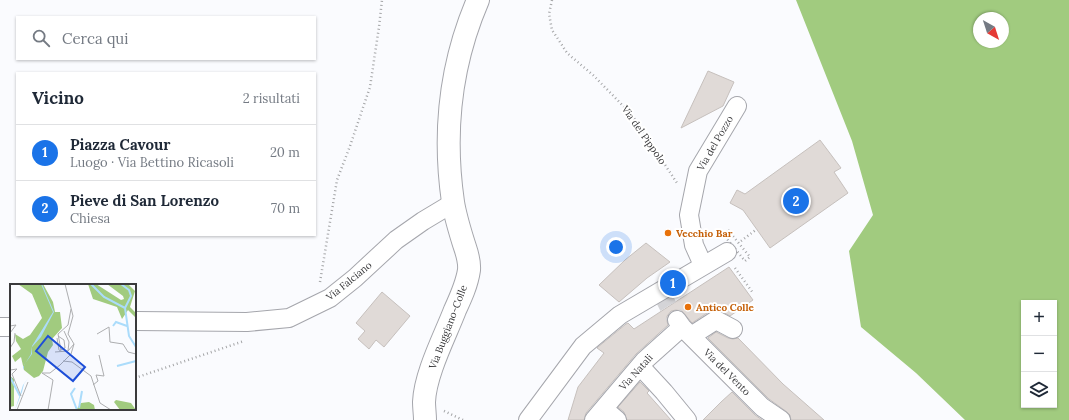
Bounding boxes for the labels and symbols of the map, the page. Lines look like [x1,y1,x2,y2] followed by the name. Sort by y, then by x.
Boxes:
[973,12,1009,48] north arrow
[618,102,669,167] street label: Via del Pippolo
[693,113,736,174] street label: Via del Pozzo
[783,186,809,216] pin: 2
[676,227,733,240] place label: Vecchio Bar
[663,228,673,238] marker: Vecchio Bar
[606,237,626,257] your location
[323,259,375,304] street label: Via Falciano
[660,268,686,298] pin: 1
[426,283,470,372] street label: Via Buggiano-Colle
[10,284,136,410] inset map
[696,301,755,314] place label: Antico Colle
[683,302,693,312] marker: Antico Colle
[700,345,753,398] street label: Via del Vento
[616,351,656,394] street label: Via Natali

